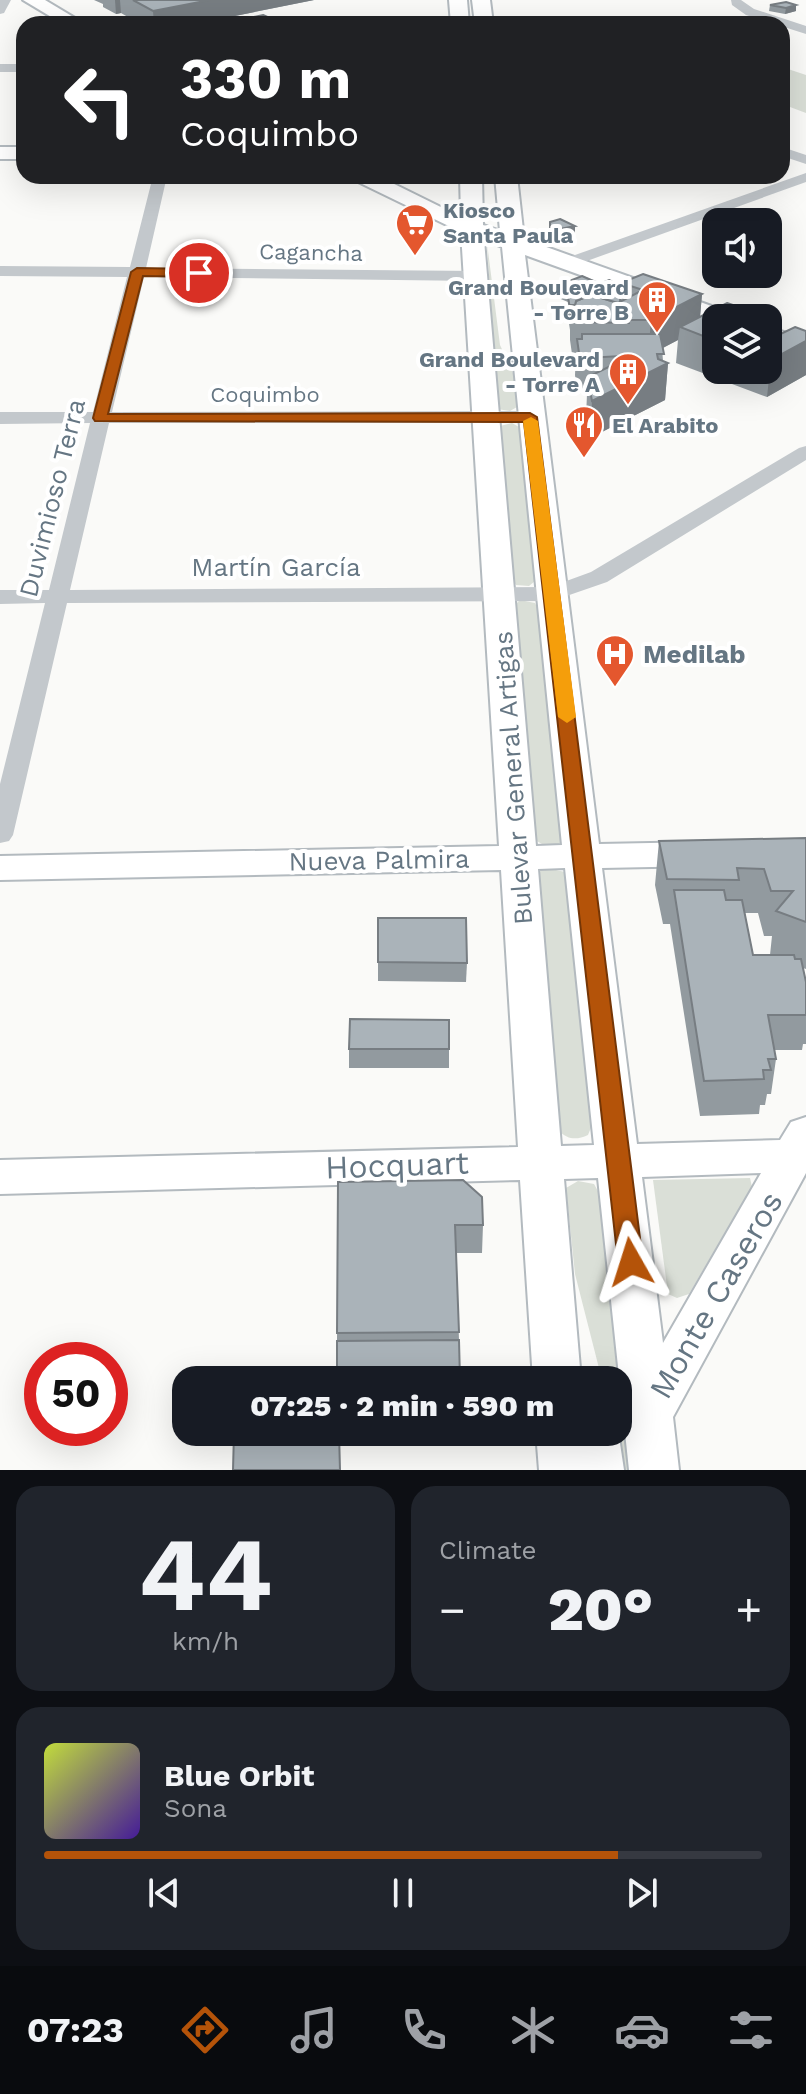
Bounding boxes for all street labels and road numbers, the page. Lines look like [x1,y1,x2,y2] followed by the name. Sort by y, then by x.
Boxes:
[259,239,363,266] street label: Cagancha
[210,382,320,407] street label: Coquimbo
[13,395,91,600] street label: Duvimioso Terra
[191,552,361,582] street label: Martín García
[488,630,538,926] street label: Bulevar General Artigas
[288,843,470,877] street label: Nueva Palmira
[324,1144,470,1186] street label: Hocquart
[641,1185,791,1405] street label: Monte Caseros

